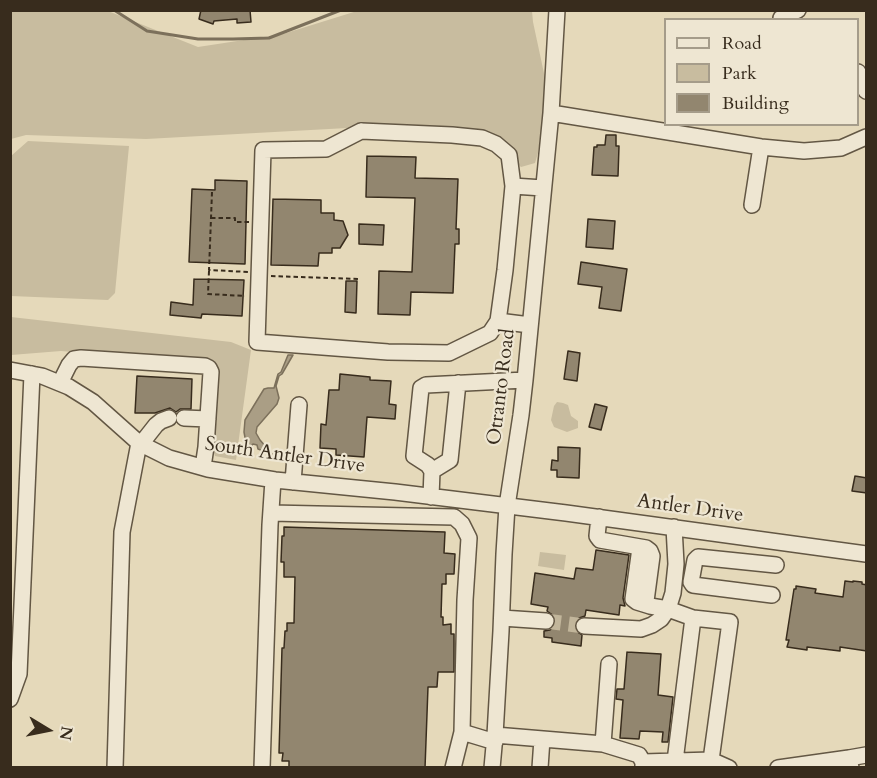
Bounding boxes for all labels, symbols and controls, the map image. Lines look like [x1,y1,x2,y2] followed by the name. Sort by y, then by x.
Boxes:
[664,18,859,126] legend
[722,31,762,56] text: Road
[722,61,757,86] text: Park
[722,91,789,116] text: Building
[483,327,521,447] street label: Otranto Road
[203,433,367,479] street label: South Antler Drive
[635,490,745,528] street label: Antler Drive
[18,700,78,760] north arrow
[54,724,78,742] text: N

